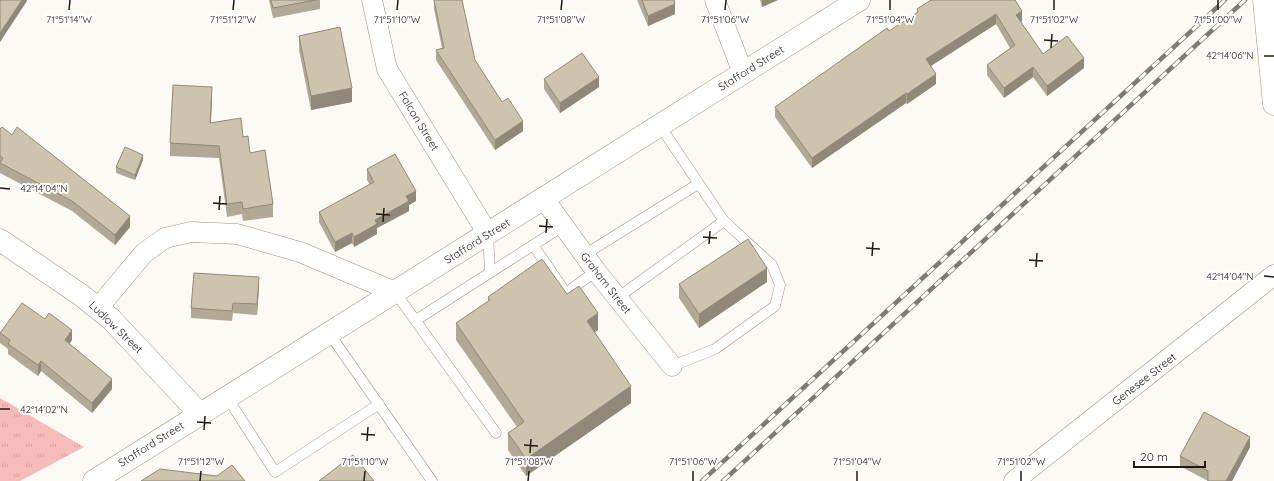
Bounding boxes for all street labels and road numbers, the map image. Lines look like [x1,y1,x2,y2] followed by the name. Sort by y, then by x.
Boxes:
[716,42,787,94] street label: Stafford Street
[396,89,442,153] street label: Falcon Street
[442,215,513,267] street label: Stafford Street
[578,249,635,317] street label: Graham Street
[86,298,146,356] street label: Ludlow Street
[1109,350,1179,408] street label: Genesee Street
[116,418,187,470] street label: Stafford Street

